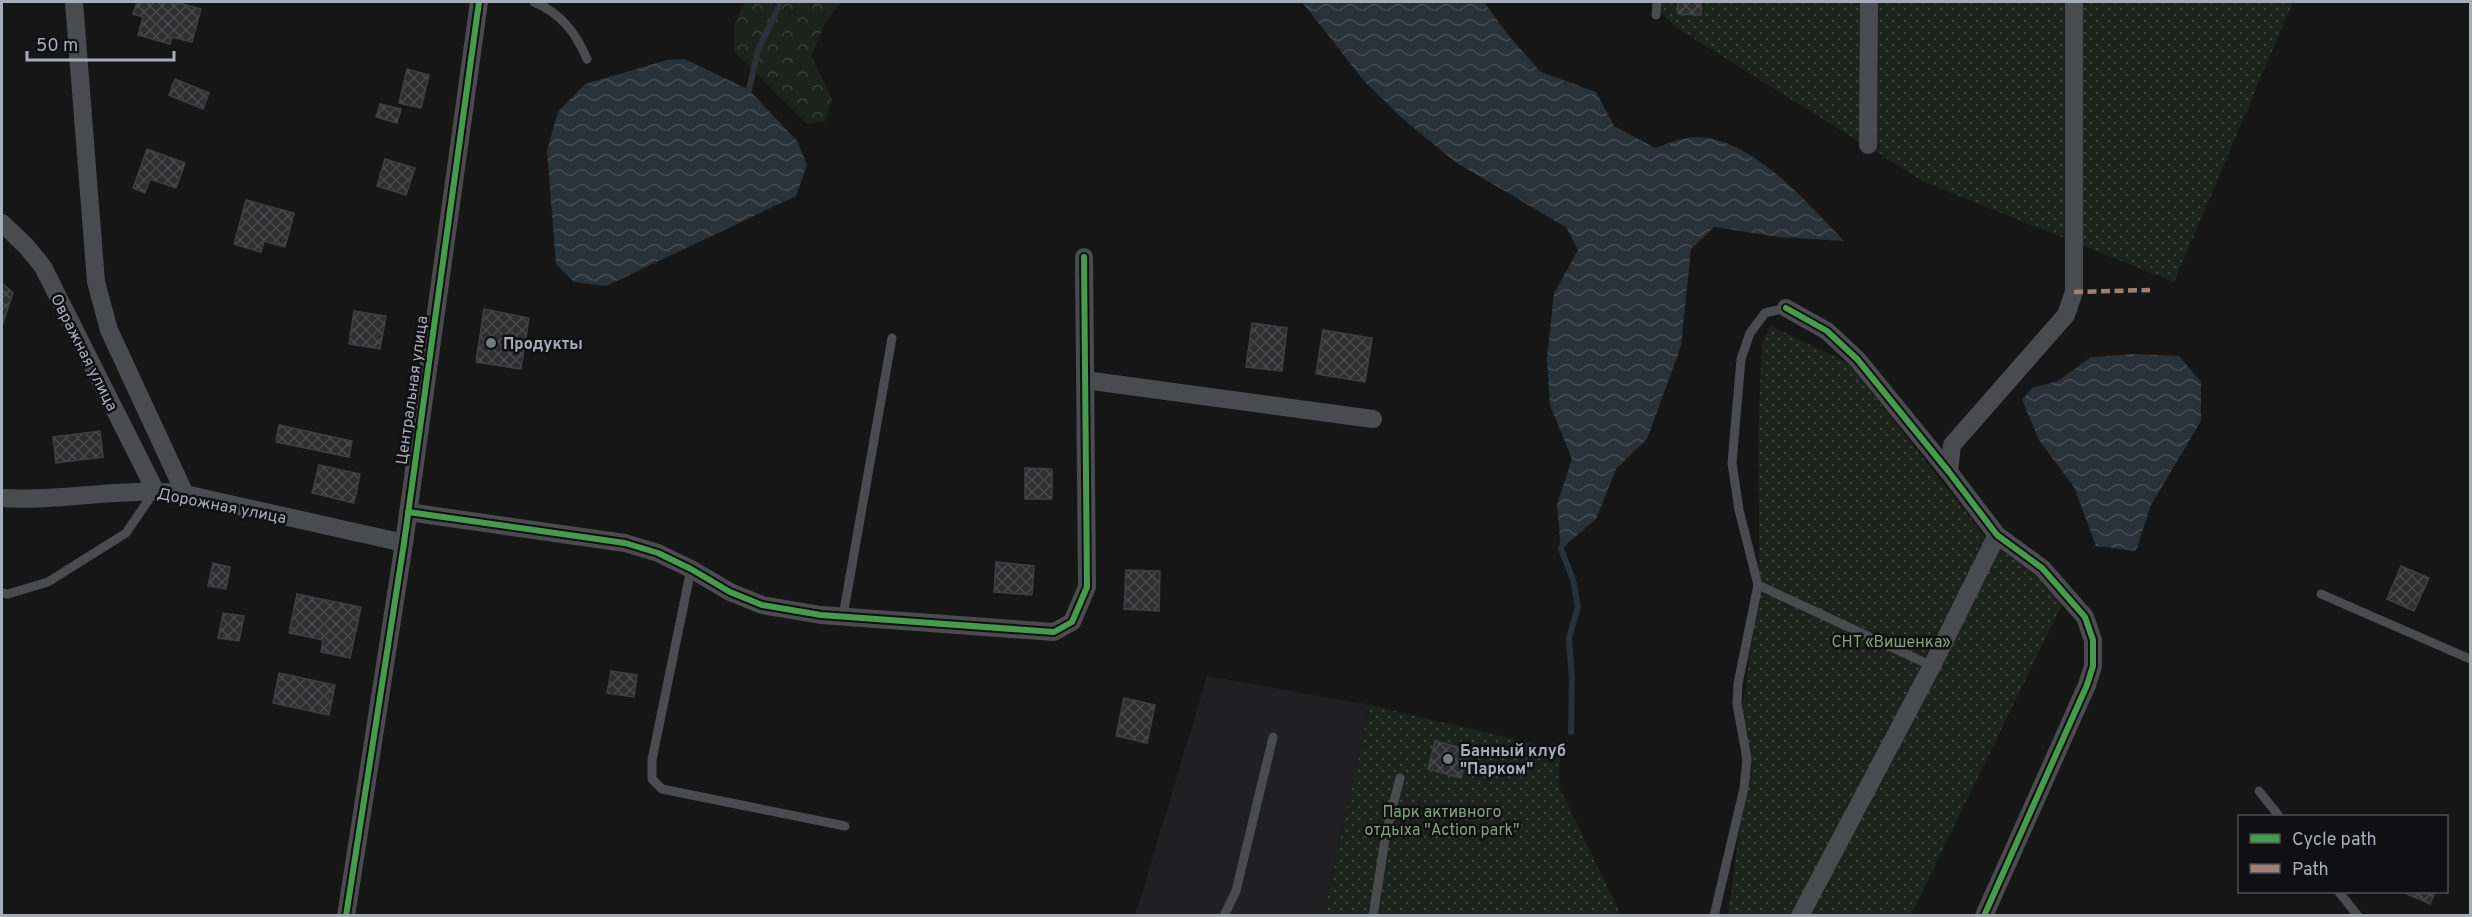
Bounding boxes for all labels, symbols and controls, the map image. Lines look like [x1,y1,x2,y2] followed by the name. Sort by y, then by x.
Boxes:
[27,24,174,62] scale bar
[36,35,78,58] text: 50 m
[45,291,121,415] street label: Овражная улица
[393,315,433,466] street label: Центральная улица
[503,335,583,355] place label: Продукты
[484,336,498,350] marker: Продукты
[155,485,288,529] street label: Дорожная улица
[1831,633,1951,653] park label: СНТ «Вишенка»
[1460,742,1566,780] place label: Банный клуб "Парком"
[1441,752,1455,766] marker: Банный клуб "Парком"
[1364,803,1520,841] park label: Парк активного отдыха "Action park"
[2238,815,2448,893] legend
[2292,829,2377,852] text: Cycle path
[2292,859,2329,882] text: Path

